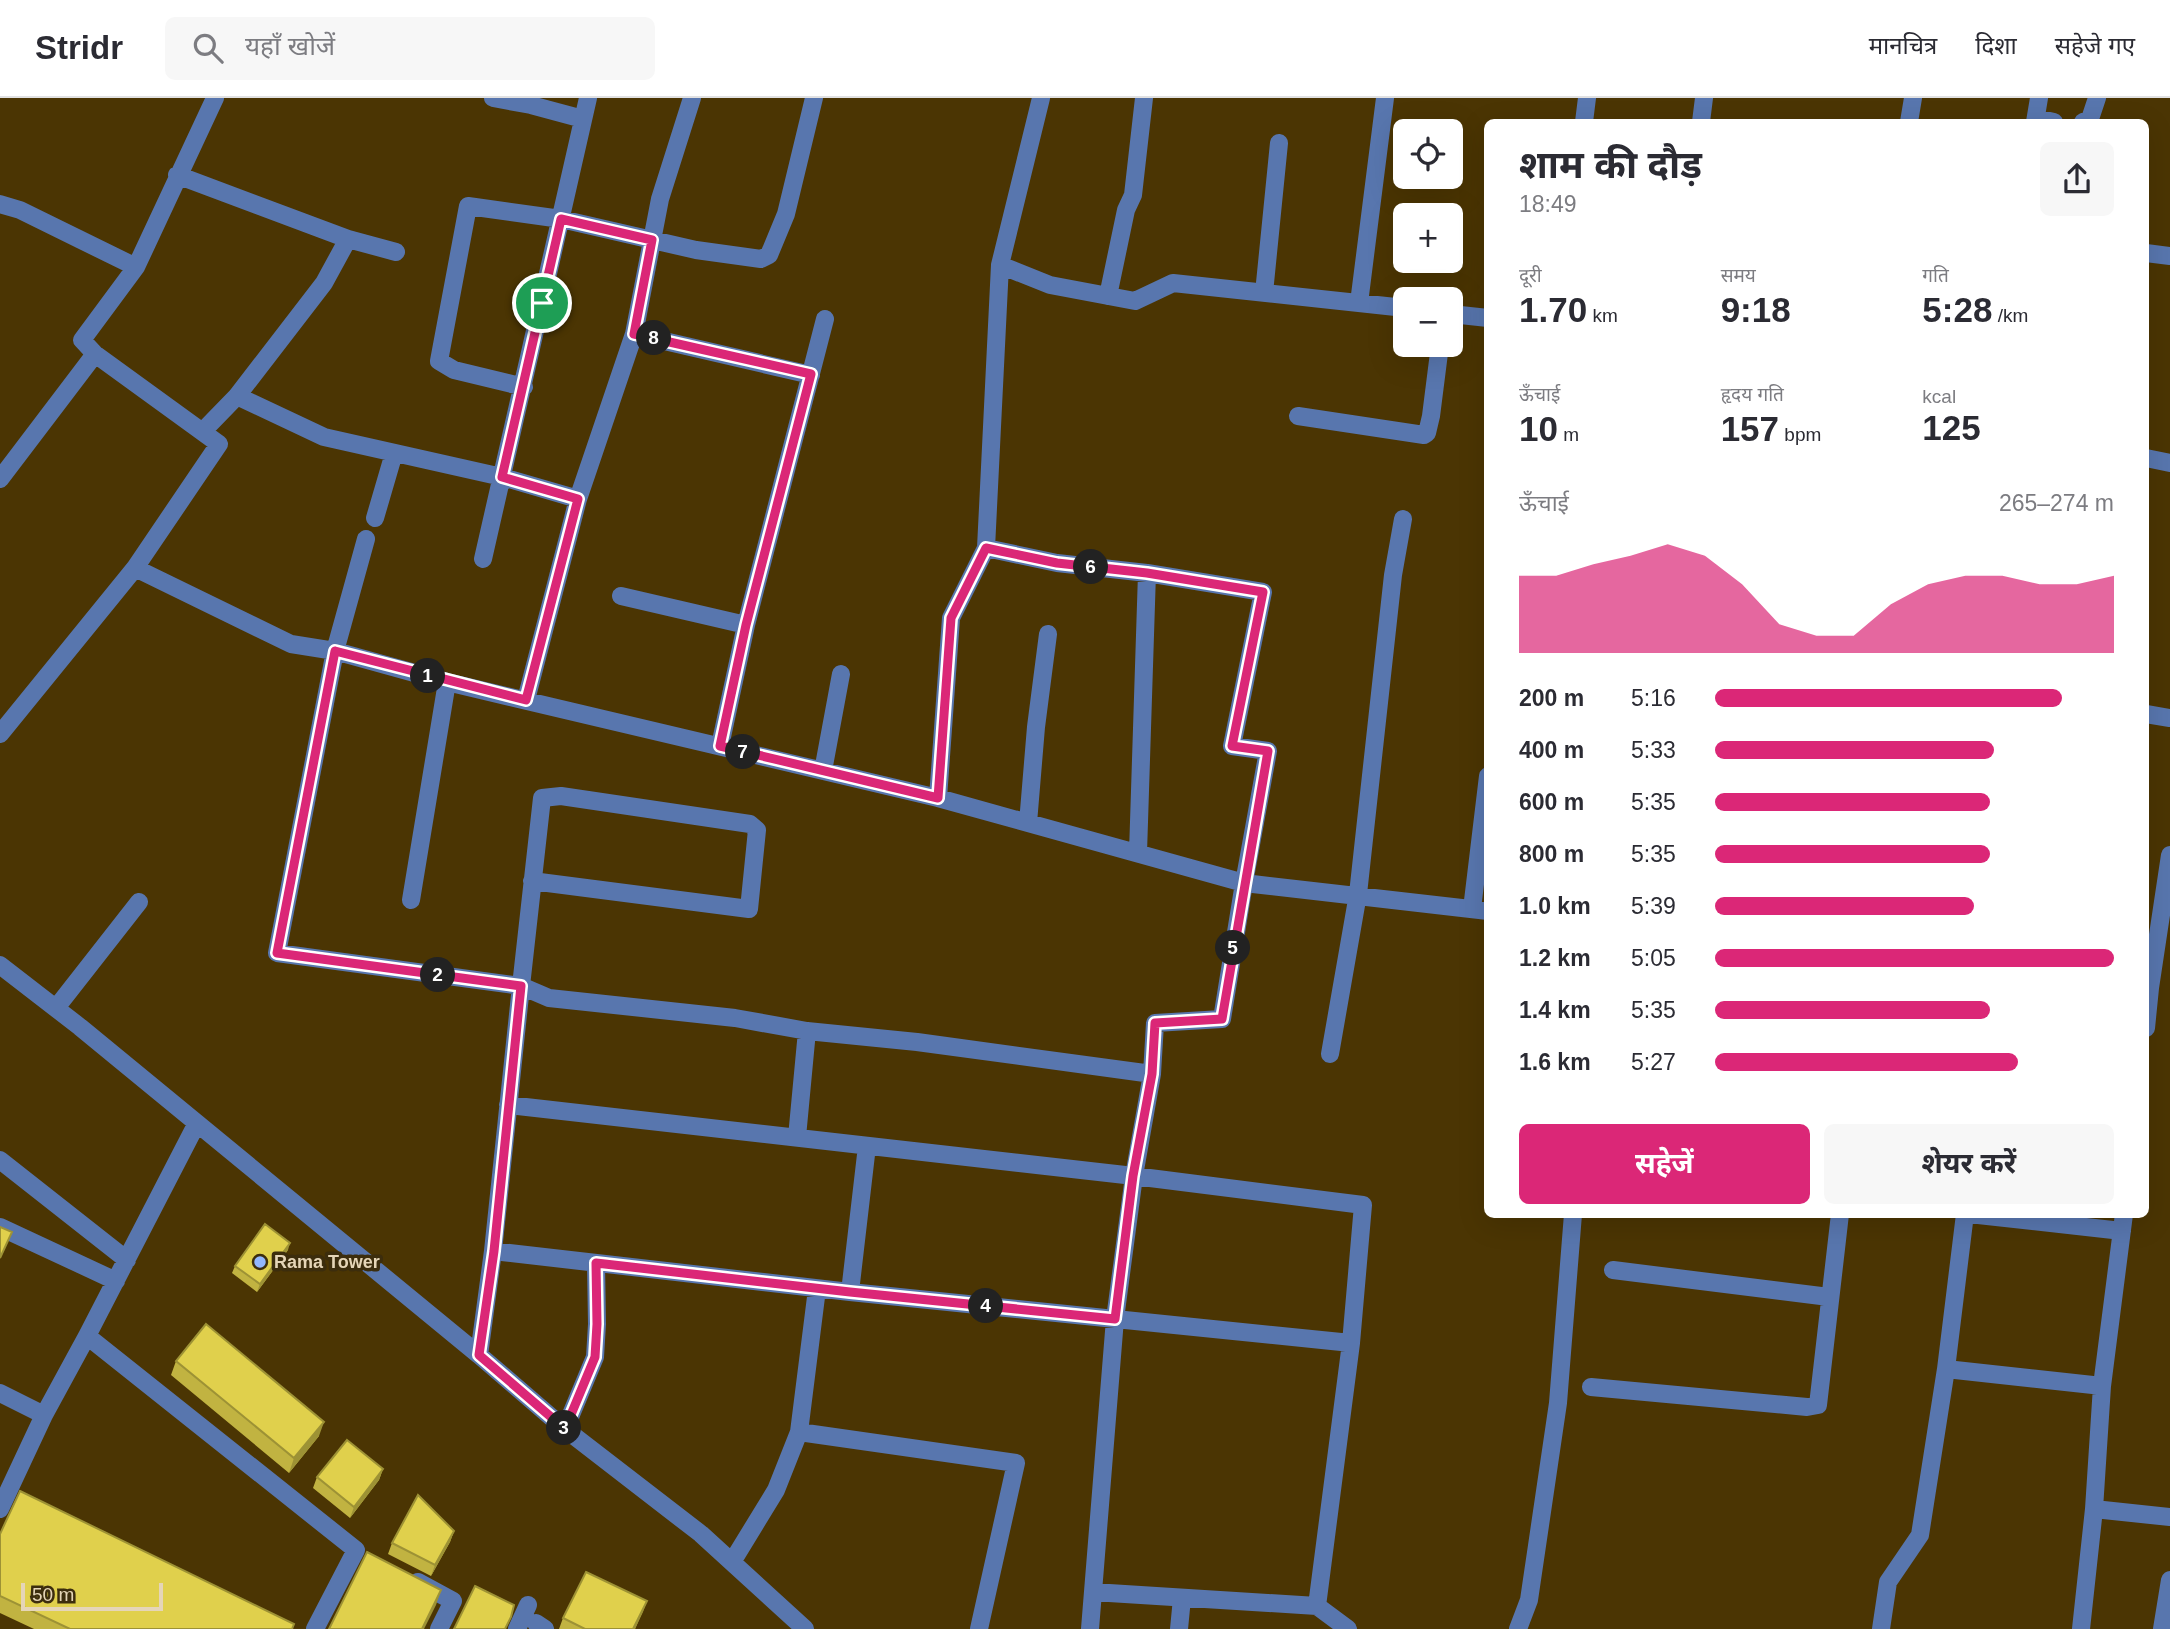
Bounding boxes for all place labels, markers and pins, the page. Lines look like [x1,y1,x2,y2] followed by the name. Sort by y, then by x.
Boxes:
[512,273,572,333] pin
[636,320,672,356] pin: 8
[1074,550,1108,584] pin: 6
[410,658,446,694] pin: 1
[726,734,760,770] pin: 7
[1216,930,1250,966] pin: 5
[420,958,456,992] pin: 2
[274,1252,380,1272] place label: Rama Tower
[252,1254,268,1270] marker: Rama Tower
[968,1288,1004,1324] pin: 4
[546,1410,582,1446] pin: 3

